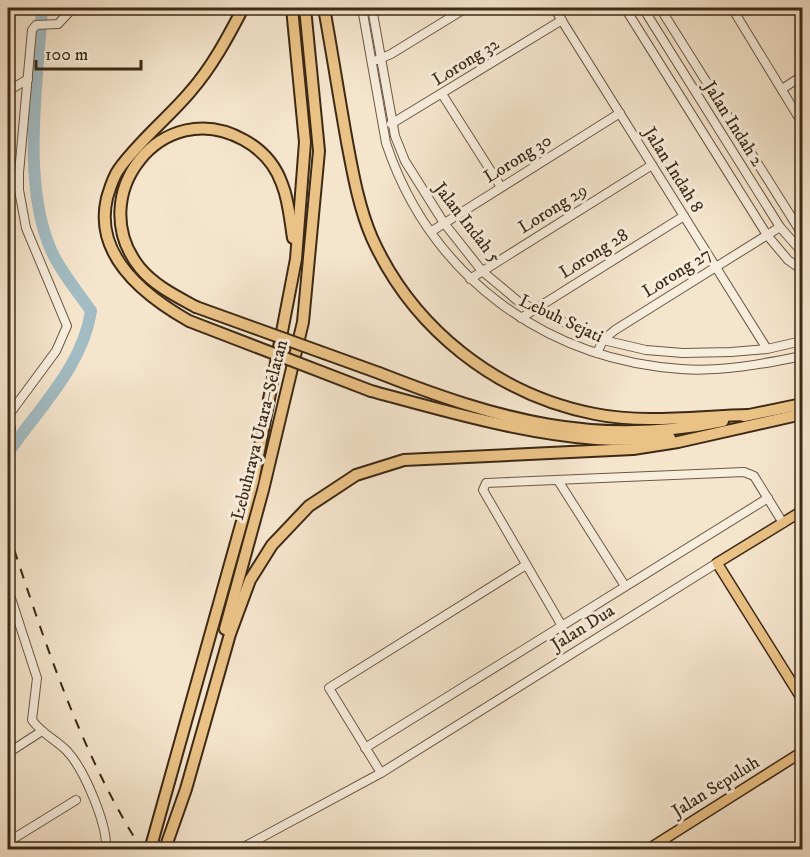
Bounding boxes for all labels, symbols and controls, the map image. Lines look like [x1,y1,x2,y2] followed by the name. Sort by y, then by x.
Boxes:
[36,33,141,71] scale bar
[428,33,504,91] street label: Lorong 32
[45,44,88,66] text: 100 m
[697,76,768,171] street label: Jalan Indah 2
[637,122,708,217] street label: Jalan Indah 8
[480,130,556,188] street label: Lorong 30
[427,177,505,268] street label: Jalan Indah 5
[515,179,591,239] street label: Lorong 29
[556,224,632,284] street label: Lorong 28
[639,243,715,303] street label: Lorong 27
[516,290,606,348] street label: Lebuh Sejati
[227,337,293,522] street label: Lebuhraya Utara–Selatan
[546,600,619,657] street label: Jalan Dua
[667,751,764,824] street label: Jalan Sepuluh

